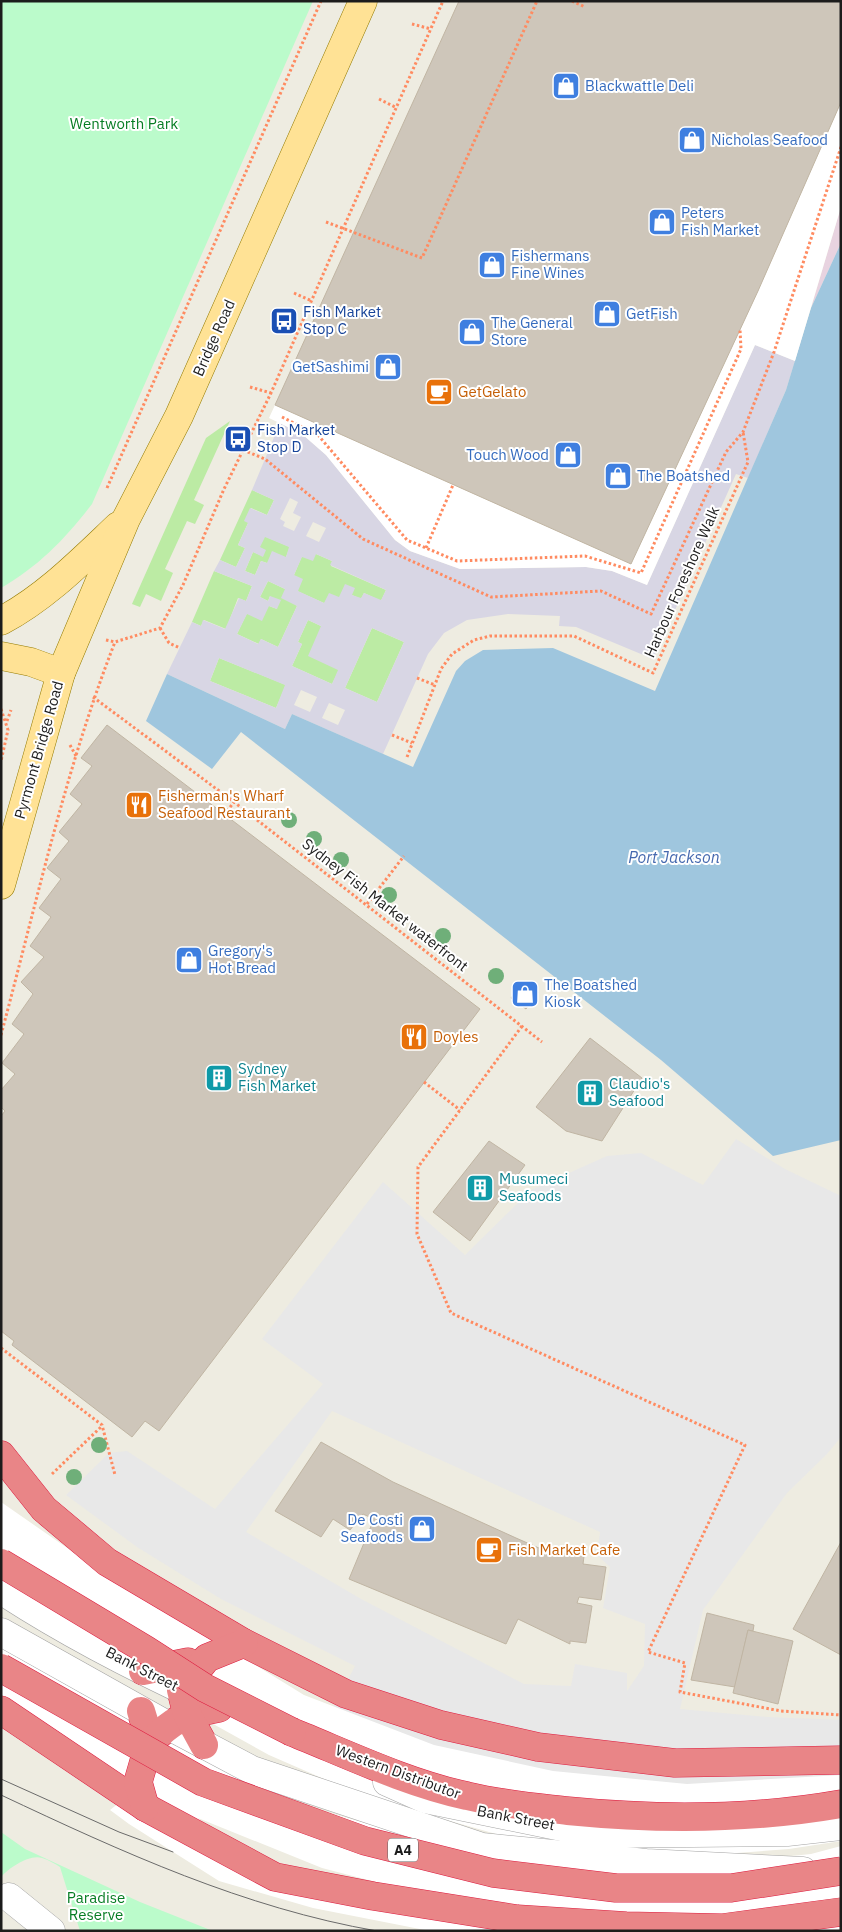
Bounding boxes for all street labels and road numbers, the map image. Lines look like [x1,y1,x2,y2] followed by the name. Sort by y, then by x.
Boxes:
[188,297,239,379] street label: Bridge Road
[640,503,724,660] street label: Harbour Foreshore Walk
[10,679,67,821] street label: Pyrmont Bridge Road
[299,834,472,975] street label: Sydney Fish Market waterfront
[103,1642,182,1695] street label: Bank Street
[333,1740,464,1803] street label: Western Distributor
[476,1801,557,1834] street label: Bank Street
[388,1838,418,1862] road number: A4

